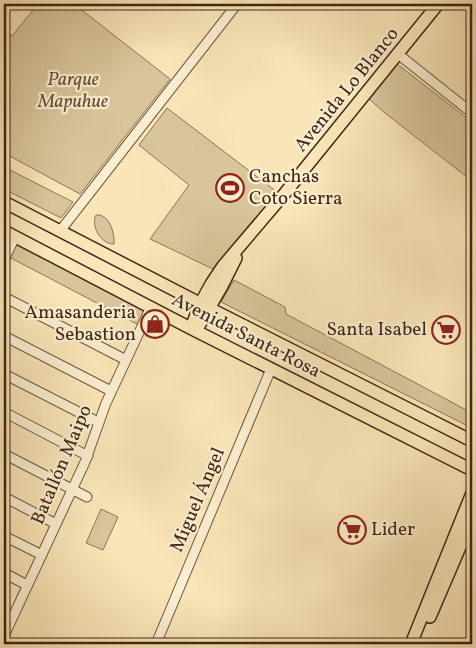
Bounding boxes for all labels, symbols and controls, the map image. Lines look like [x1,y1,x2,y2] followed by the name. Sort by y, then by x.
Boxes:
[289,22,405,158] street label: Avenida Lo Blanco
[37,67,108,115] park label: Parque Mapuhue
[249,164,343,212] place label: Canchas Coto Sierra
[215,173,245,203] sports icon: Canchas Coto Sierra
[167,287,325,385] street label: Avenida Santa Rosa
[25,300,136,348] place label: Amasanderia Sebastion
[140,309,170,339] shop icon: Amasanderia Sebastion
[431,315,461,345] supermarket icon: Santa Isabel
[326,317,427,343] place label: Santa Isabel
[25,401,99,529] street label: Batallón Maipo
[164,443,232,556] street label: Miguel Ángel
[337,515,367,545] supermarket icon: Lider
[371,517,415,543] place label: Lider

